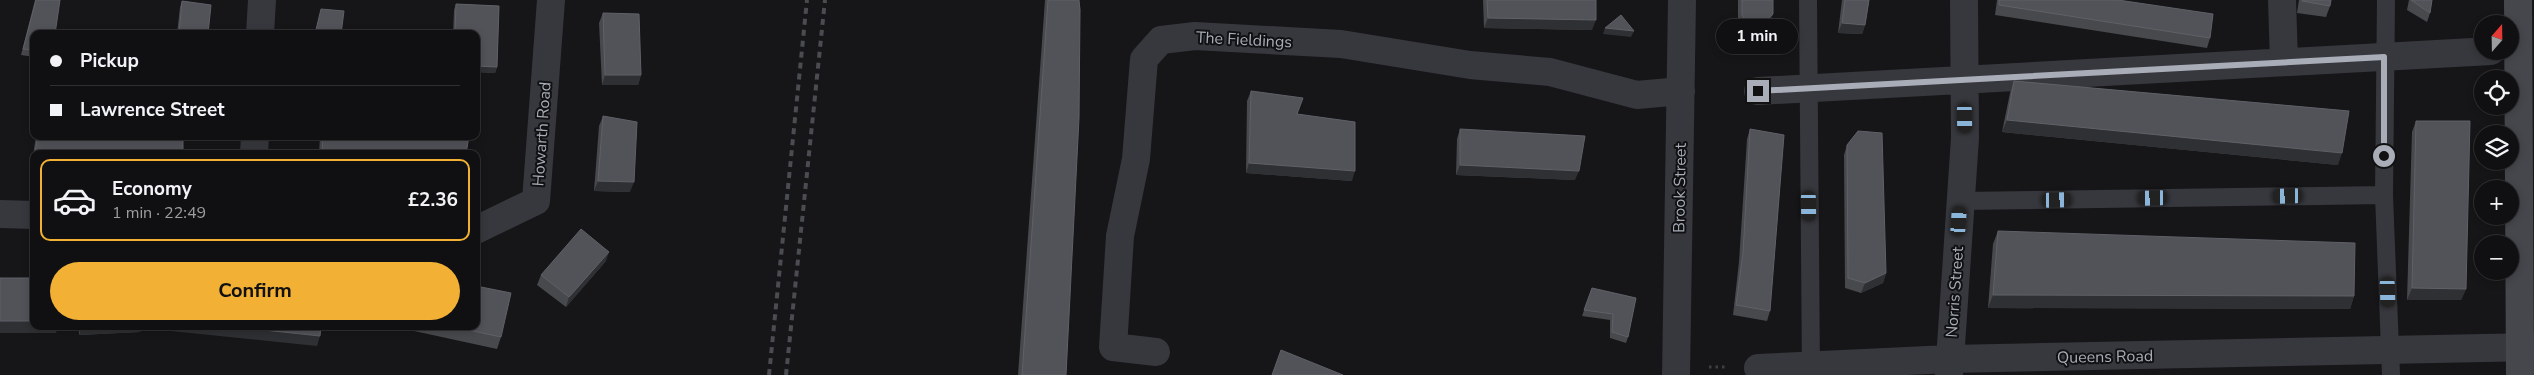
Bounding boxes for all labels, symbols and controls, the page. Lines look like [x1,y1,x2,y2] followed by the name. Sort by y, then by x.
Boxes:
[2474,15,2519,60] north arrow
[2474,15,2519,280] map controls
[1717,18,1799,54] callout: 1 min
[1736,25,1778,47] text: 1 min
[1195,26,1293,54] street label: The Fieldings
[80,48,139,74] text: Pickup
[2474,70,2519,115] button: locate
[1747,80,1769,102] route end
[527,81,557,187] street label: Howarth Road
[80,97,224,123] text: Lawrence Street
[1957,103,1972,133] car
[2474,125,2519,170] button: layers
[1668,142,1692,233] street label: Brook Street
[2373,145,2395,167] route start
[112,176,192,202] text: Economy
[52,178,97,223] icon: car
[2474,180,2519,225] button: +
[408,187,458,213] text: £2.36
[2272,188,2303,204] car
[2137,190,2168,206] car
[1801,191,1816,221] car
[2041,192,2072,208] car
[112,202,206,224] text: 1 min · 22:49
[1950,206,1967,236] car
[2474,235,2519,280] button: −
[1941,245,1969,338] street label: Norris Street
[50,262,460,320] button: Confirm
[2379,277,2396,307] car
[2057,345,2153,369] street label: Queens Road

